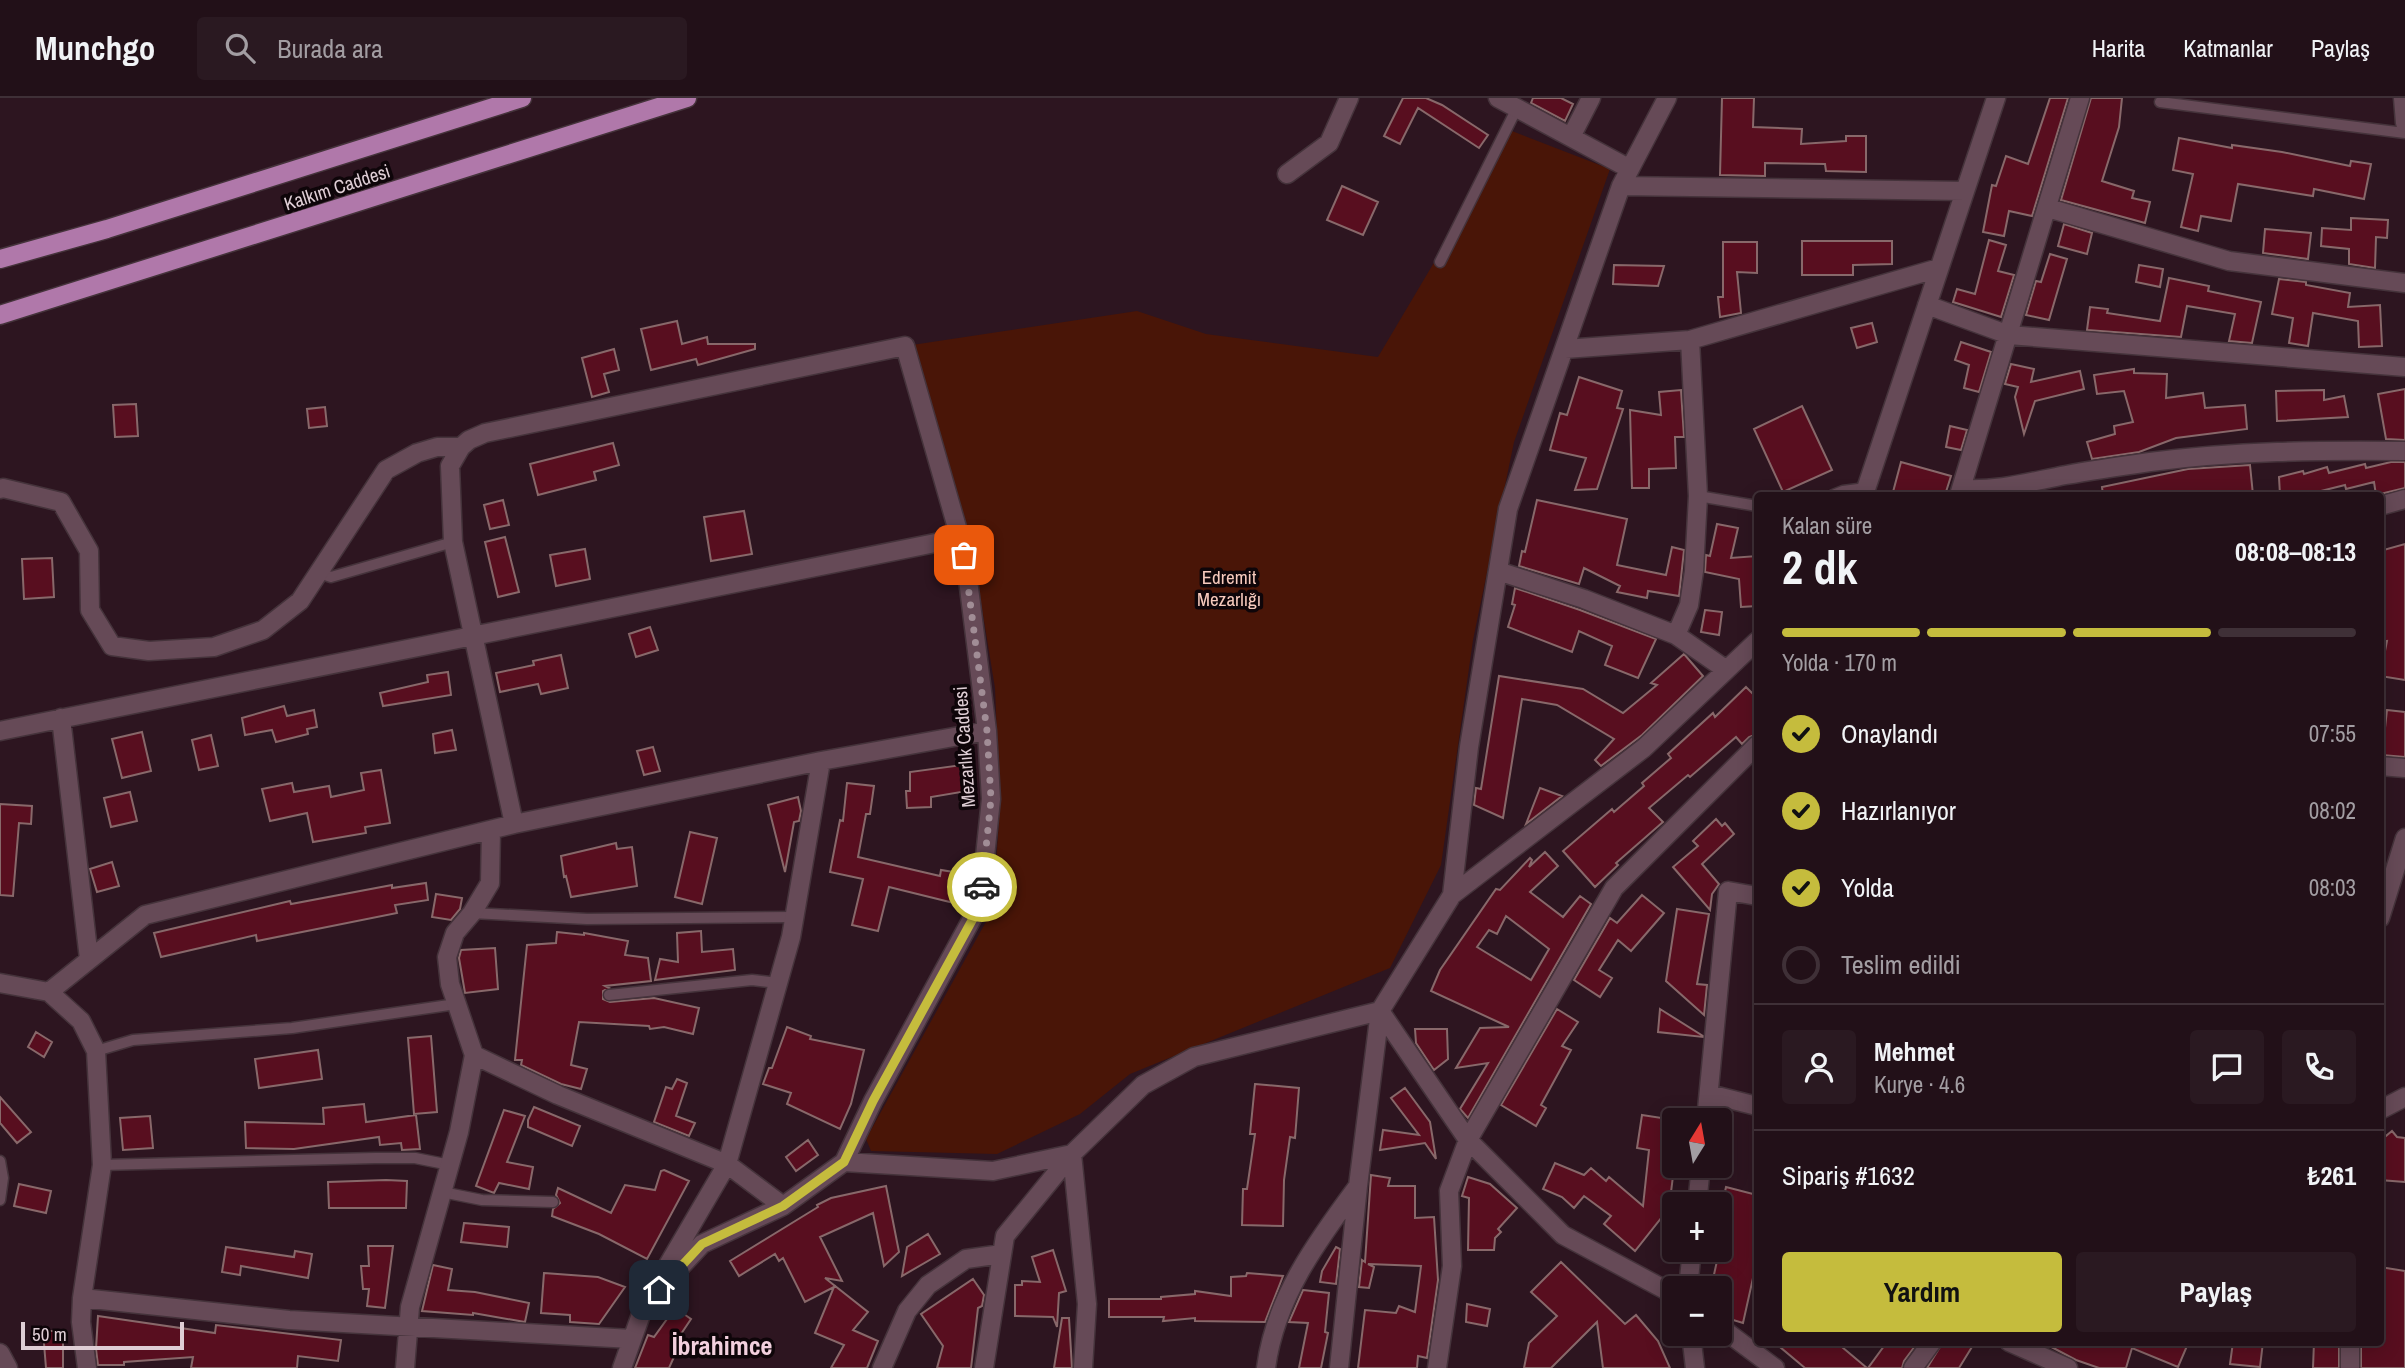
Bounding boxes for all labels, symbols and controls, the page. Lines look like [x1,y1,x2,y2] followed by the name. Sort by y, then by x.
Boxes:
[197,17,687,80] search box
[35,26,155,70] text: Munchgo
[221,29,259,67] icon: search
[277,31,383,66] text: Burada ara
[2092,32,2145,64] text: Harita
[2183,32,2273,64] text: Katmanlar
[2311,32,2370,64] text: Paylaş
[281,158,393,216] street label: Kalkım Caddesi
[1782,510,1872,541] text: Kalan süre
[934,525,994,585] pin
[2235,534,2356,569] text: 08:08–08:13
[945,536,983,574] icon: bag
[1782,536,1858,598] text: 2 dk
[1197,564,1261,612] park label: Edremit Mezarlığı
[1782,647,1897,678] text: Yolda · 170 m
[947,686,981,808] street label: Mezarlık Caddesi
[1782,715,1820,753] icon: check
[1841,716,1938,751] text: Onaylandı
[2309,718,2356,749] text: 07:55
[1782,792,1820,830] icon: check
[1841,793,1956,828] text: Hazırlanıyor
[2309,795,2356,826] text: 08:02
[947,852,1017,922] courier
[963,868,1001,906] icon: car
[1782,869,1820,907] icon: check
[1841,870,1894,905] text: Yolda
[2309,872,2356,903] text: 08:03
[1841,947,1961,982] text: Teslim edildi
[1782,1030,1856,1104] button: person
[2190,1030,2264,1104] button: chat
[2282,1030,2356,1104] button: phone
[1874,1034,1955,1069] text: Mehmet
[1874,1069,1965,1100] text: Kurye · 4.6
[1662,1108,1732,1178] north arrow
[1662,1108,1732,1346] map controls
[1782,1158,1915,1193] text: Sipariş #1632
[2307,1158,2356,1193] text: ₺261
[1662,1192,1732,1262] button: +
[1782,1252,2062,1332] button: Yardım
[2076,1252,2356,1332] button: Paylaş
[629,1260,689,1320] pin
[640,1271,678,1309] icon: home
[1662,1276,1732,1346] button: −
[21,1319,184,1351] scale bar
[32,1321,67,1347] text: 50 m
[672,1328,772,1363] district label: İbrahimce

